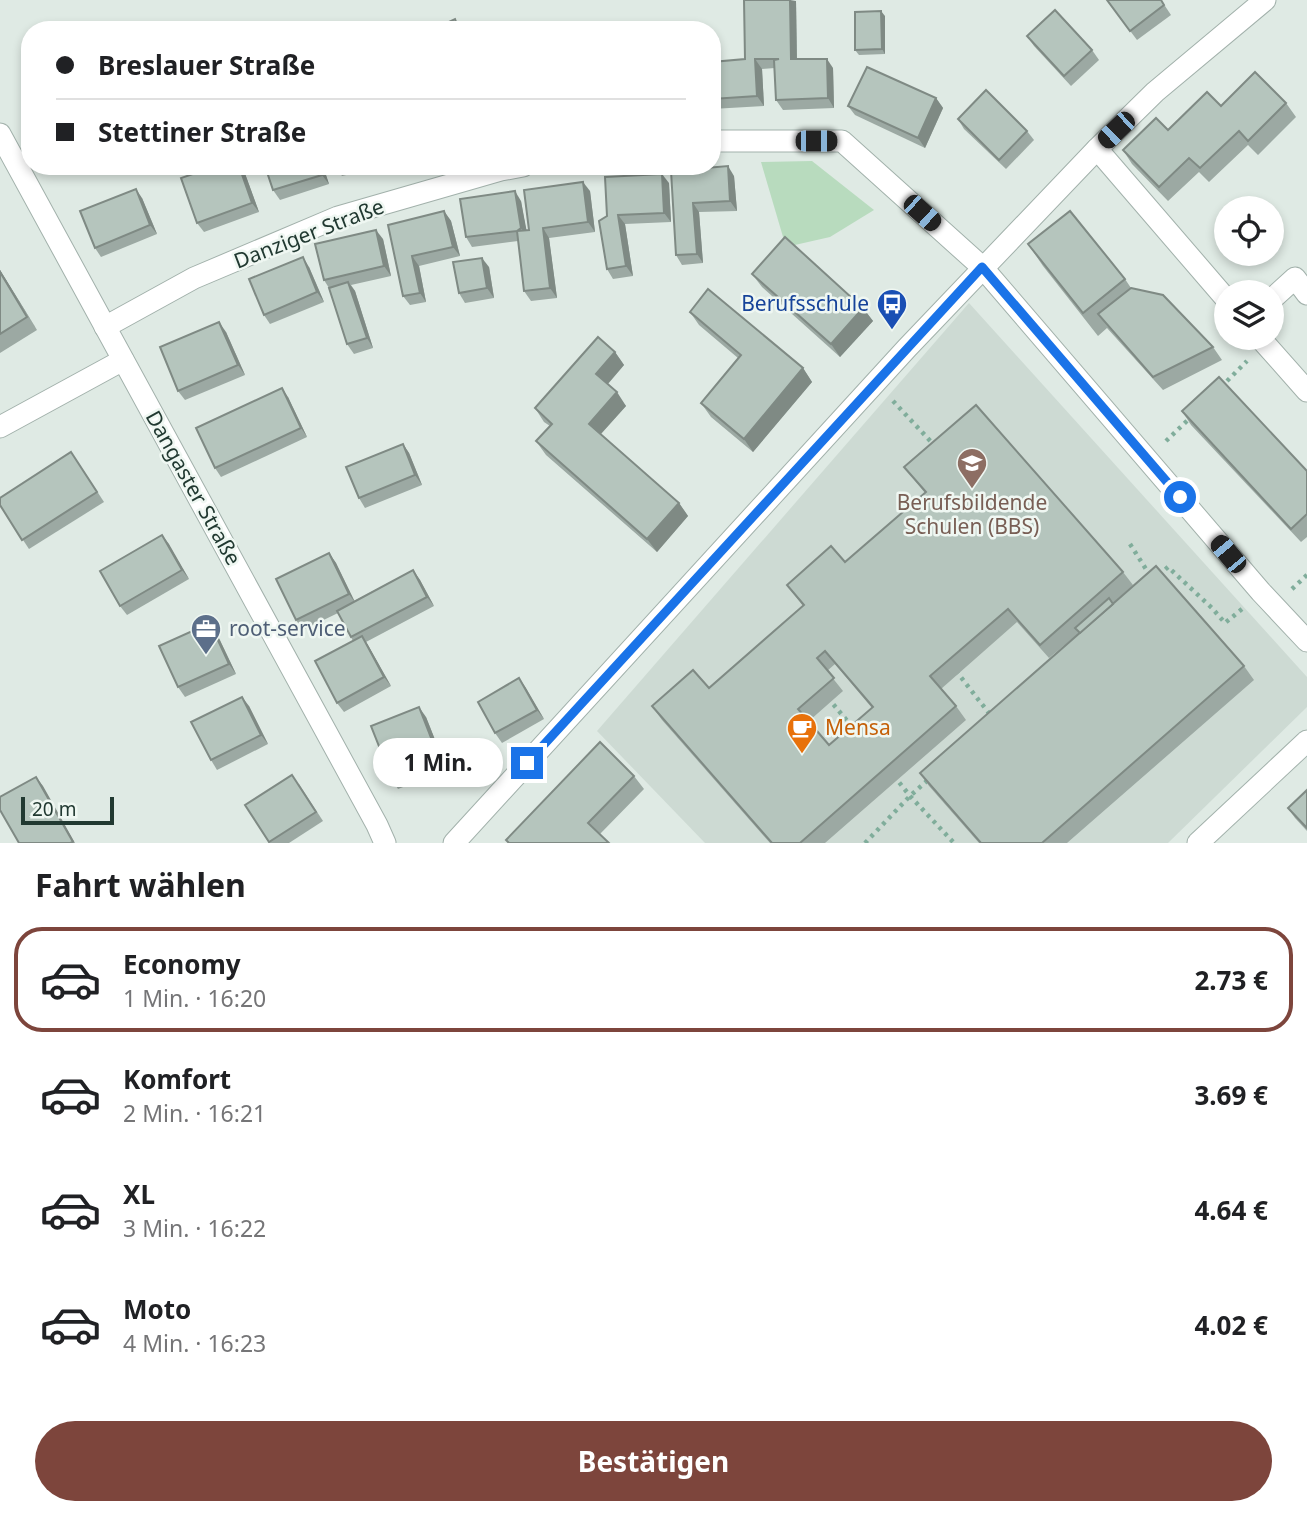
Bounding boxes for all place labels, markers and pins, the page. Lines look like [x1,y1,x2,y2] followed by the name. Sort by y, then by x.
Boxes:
[875,287,909,331] bus stop icon: Berufsschule
[741,289,869,317] place label: Berufsschule
[955,446,989,490] school or university icon: Berufsbildende Schulen (BBS)
[897,488,1047,540] place label: Berufsbildende Schulen (BBS)
[189,612,223,656] office icon: root-service
[229,614,346,642] place label: root-service
[785,711,819,755] cafe icon: Mensa
[825,713,891,741] place label: Mensa

